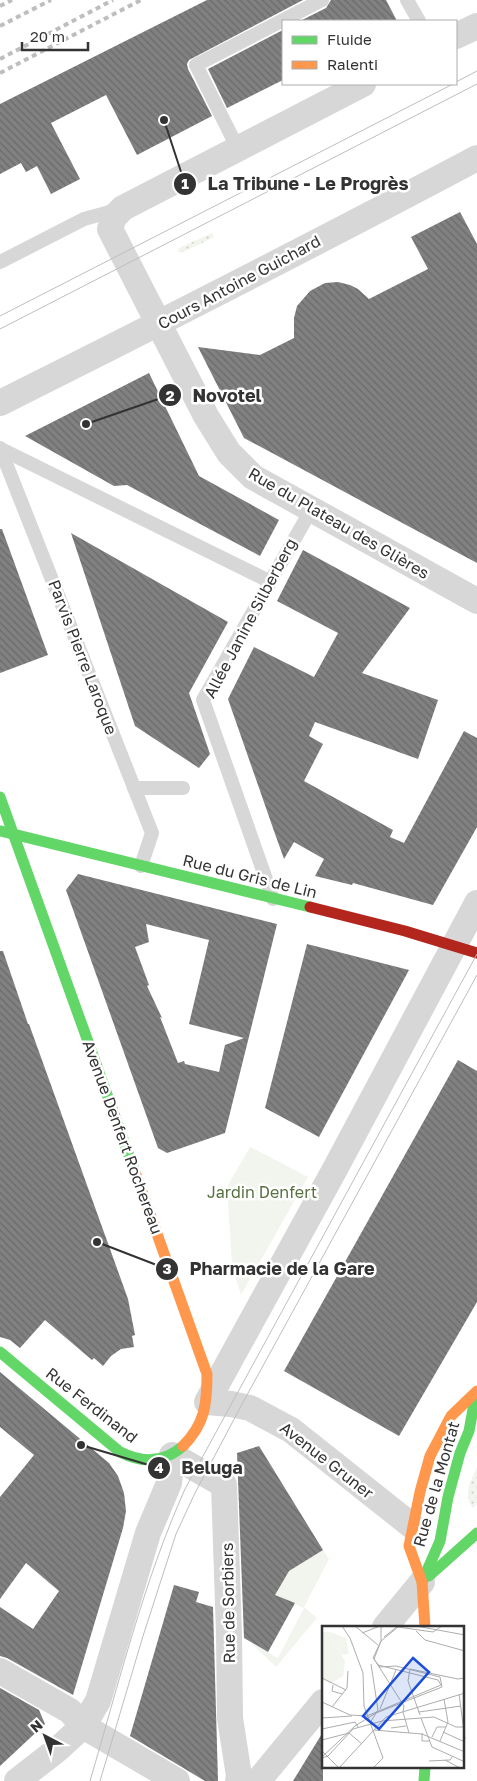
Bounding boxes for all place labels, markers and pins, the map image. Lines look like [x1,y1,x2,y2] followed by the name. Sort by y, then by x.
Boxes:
[172,167,418,200] callout: La Tribune - Le Progrès
[157,379,271,412] callout: Novotel
[155,1252,385,1285] callout: Pharmacie de la Gare
[146,1451,253,1484] callout: Beluga

